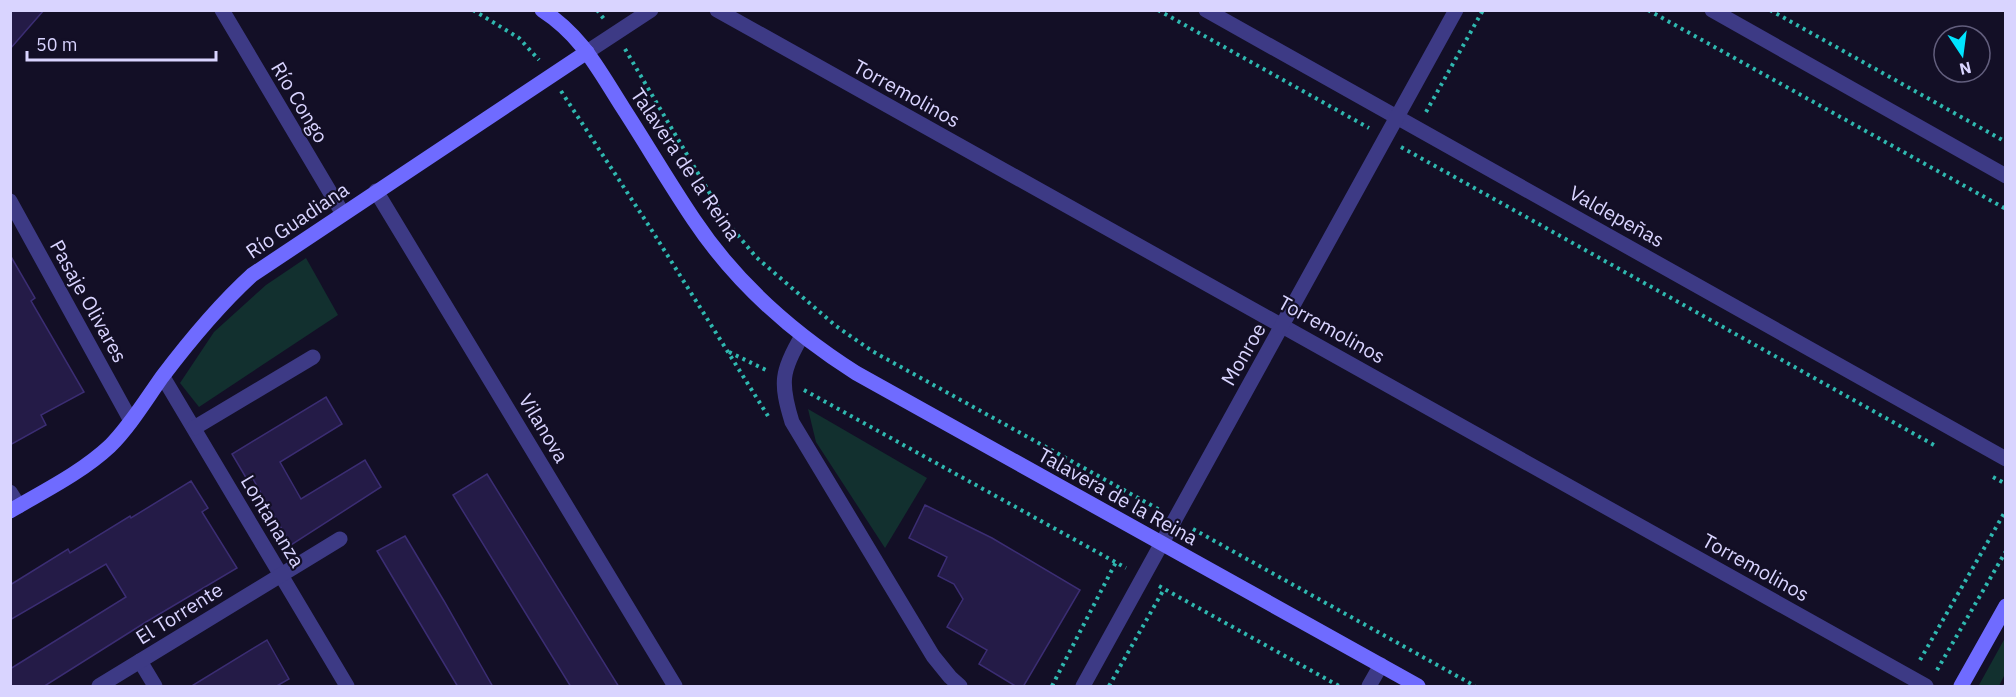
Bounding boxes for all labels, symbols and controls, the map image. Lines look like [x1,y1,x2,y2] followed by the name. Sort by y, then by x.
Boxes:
[27,24,216,62] scale bar
[1932,24,1992,84] north arrow
[36,33,78,56] text: 50 m
[849,53,965,133] street label: Torremolinos
[265,56,335,148] street label: Río Congo
[1957,58,1973,80] text: N
[625,82,747,246] street label: Talavera de la Reina
[240,175,354,264] street label: Río Guadiana
[1565,179,1669,253] street label: Valdepeñas
[44,235,134,367] street label: Pasaje Olivares
[1274,289,1390,369] street label: Torremolinos
[1214,318,1272,390] street label: Monroe
[513,388,575,468] street label: Vilanova
[1033,441,1203,551] street label: Talavera de la Reina
[235,470,311,573] street label: Lontananza
[1698,527,1814,607] street label: Torremolinos
[130,576,228,650] street label: El Torrente

